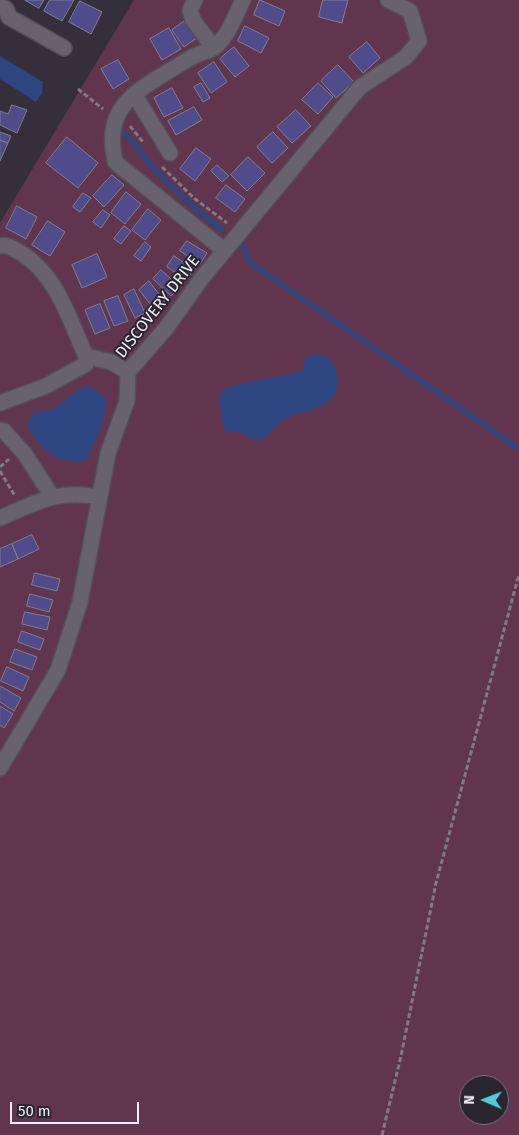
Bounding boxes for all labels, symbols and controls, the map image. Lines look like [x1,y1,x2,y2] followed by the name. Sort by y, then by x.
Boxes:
[112,252,204,362] street label: DISCOVERY DRIVE
[459,1075,509,1125] north arrow
[12,1092,141,1124] scale bar
[461,1095,478,1105] text: N
[18,1102,51,1120] text: 50 m

